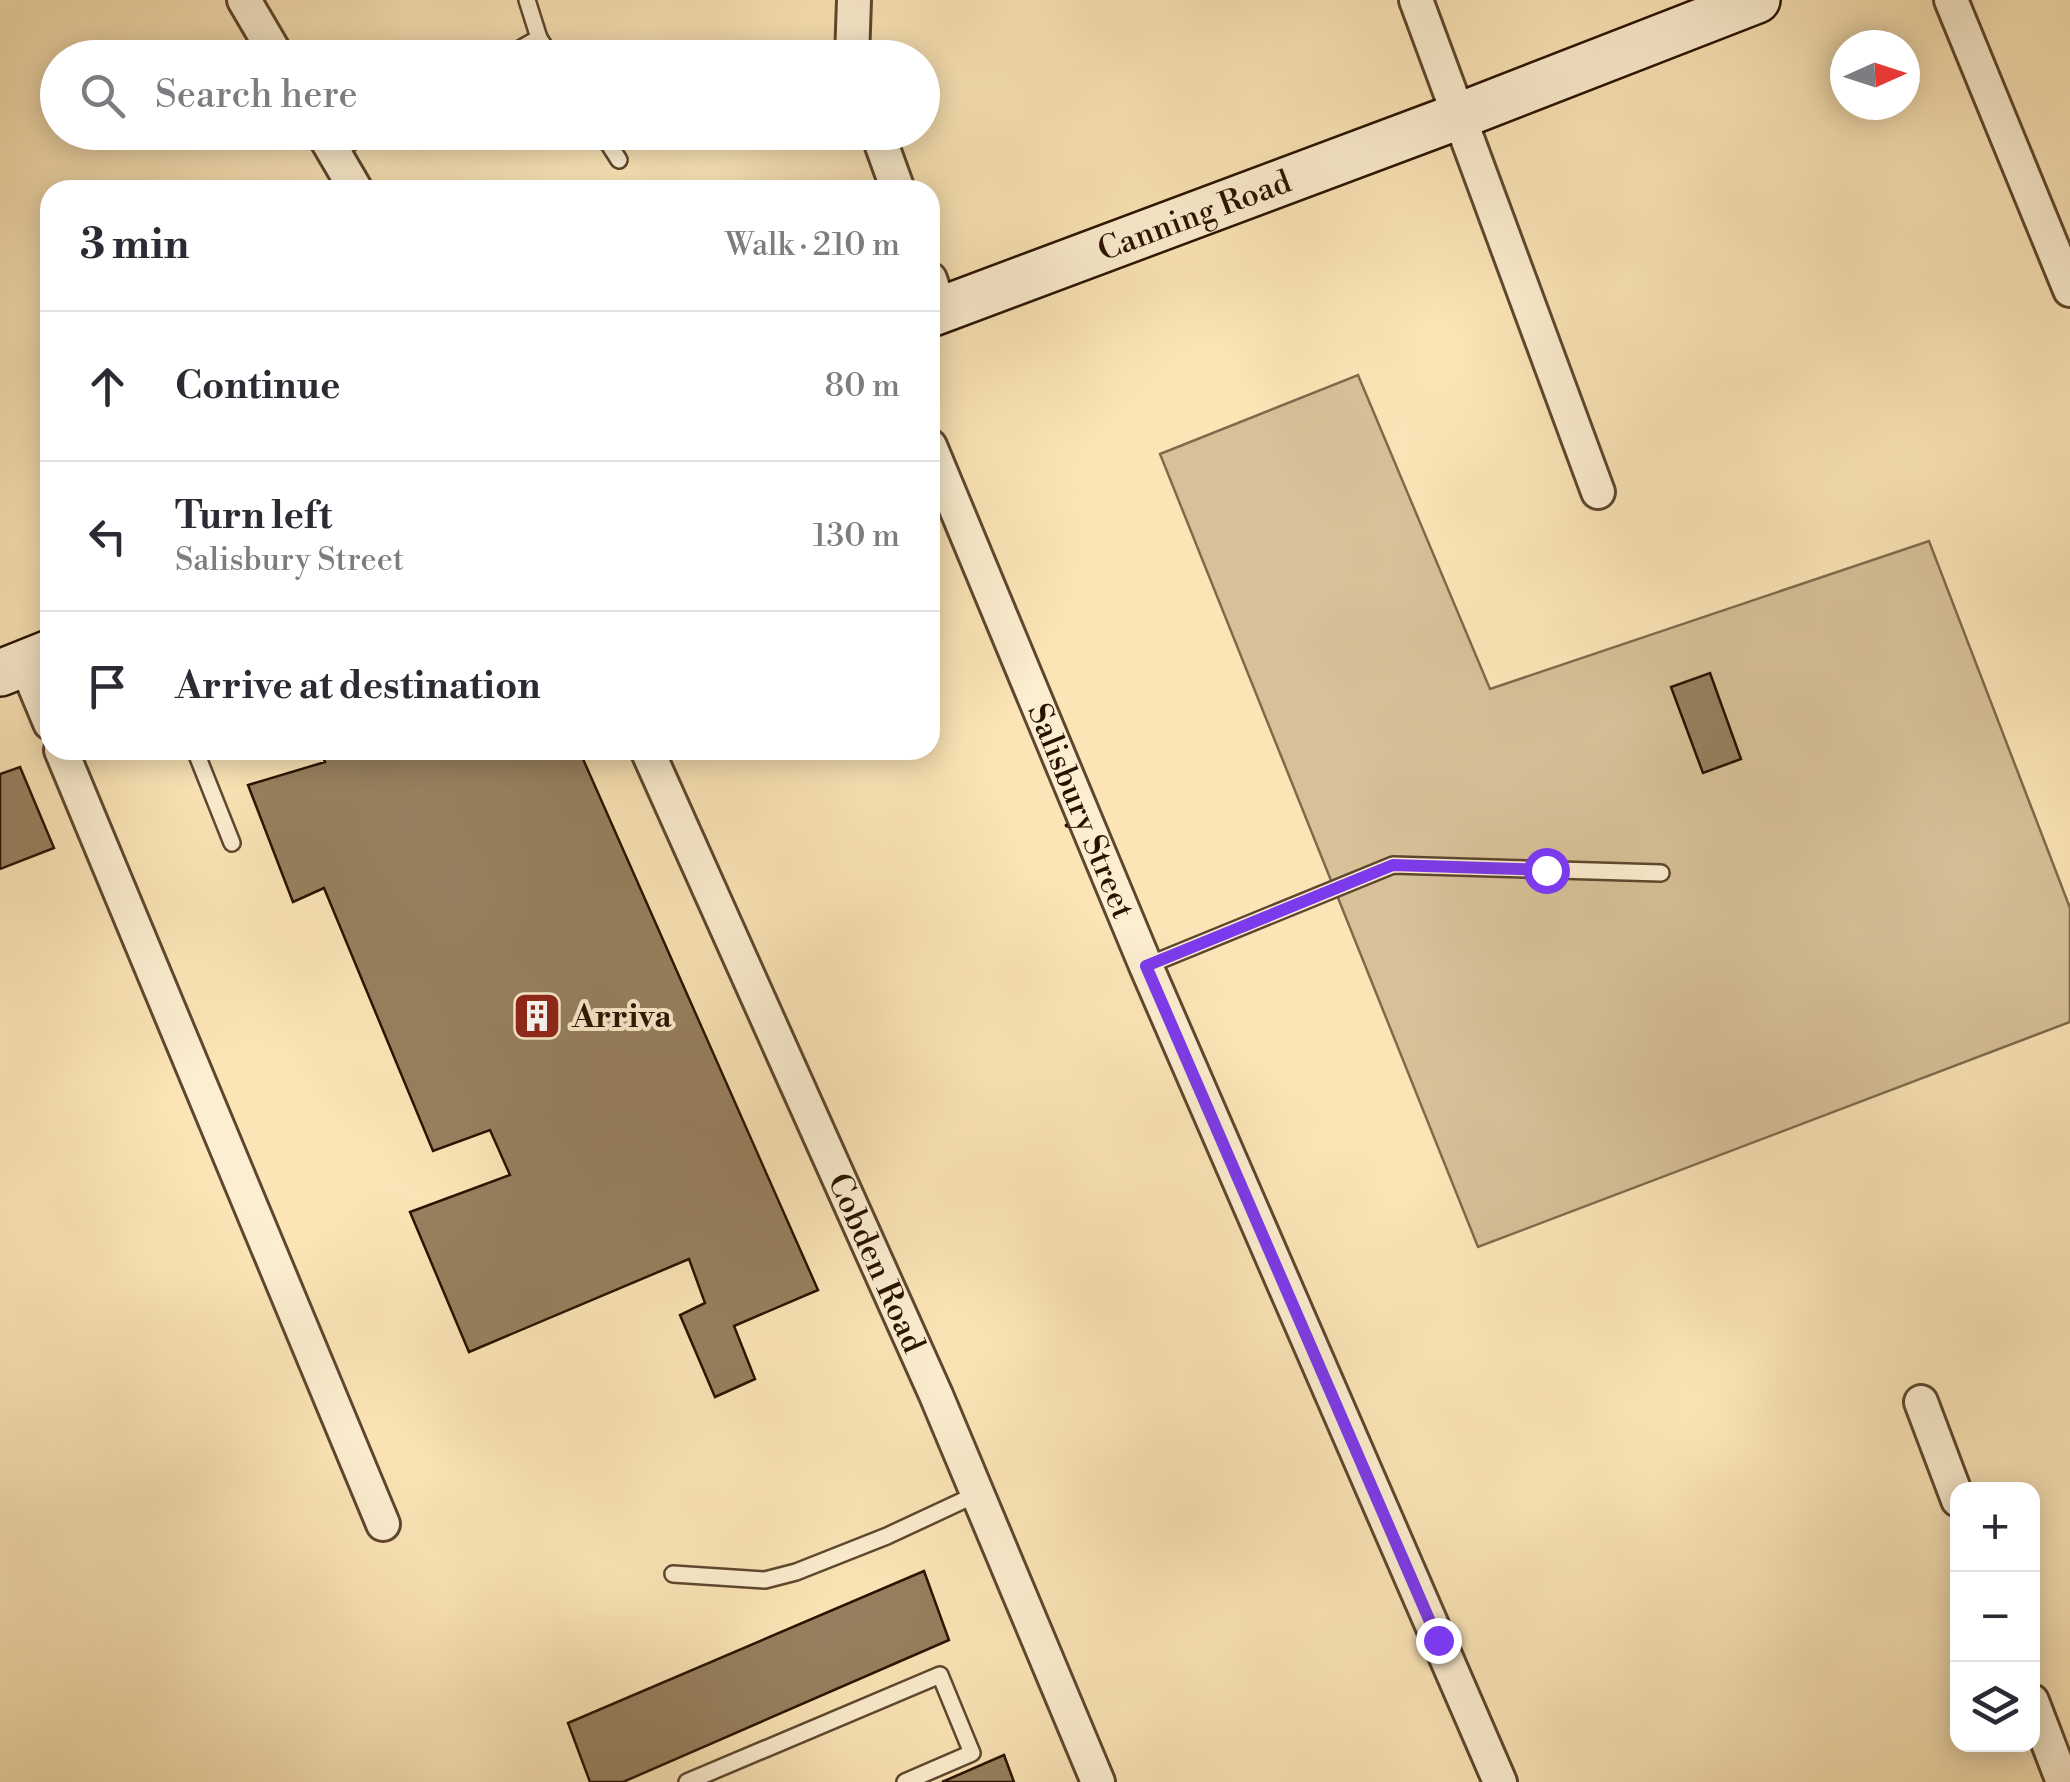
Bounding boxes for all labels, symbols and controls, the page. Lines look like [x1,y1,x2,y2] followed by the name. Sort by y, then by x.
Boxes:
[1830,30,1920,120] north arrow
[40,40,940,150] search box
[75,68,130,123] icon: search
[155,72,358,119] text: Search here
[1092,162,1297,270] street label: Canning Road
[80,219,189,272] text: 3 min
[725,225,900,265] text: Walk · 210 m
[80,359,135,414] icon: ahead
[175,363,340,410] text: Continue
[825,366,900,406] text: 80 m
[175,493,332,540] text: Turn left
[80,509,135,564] icon: left
[813,516,900,556] text: 130 m
[175,540,404,580] text: Salisbury Street
[80,659,135,714] icon: arrive
[175,663,541,710] text: Arrive at destination
[1018,698,1143,925] street label: Salisbury Street
[1524,848,1570,894] route start
[511,990,563,1042] building icon: Arriva
[571,997,672,1037] place label: Arriva
[818,1167,933,1359] street label: Cobden Road
[1950,1482,2040,1752] map controls
[1950,1482,2040,1572] button: +
[1950,1572,2040,1662] button: −
[1416,1618,1462,1664] route end
[1950,1662,2040,1752] button: layers

